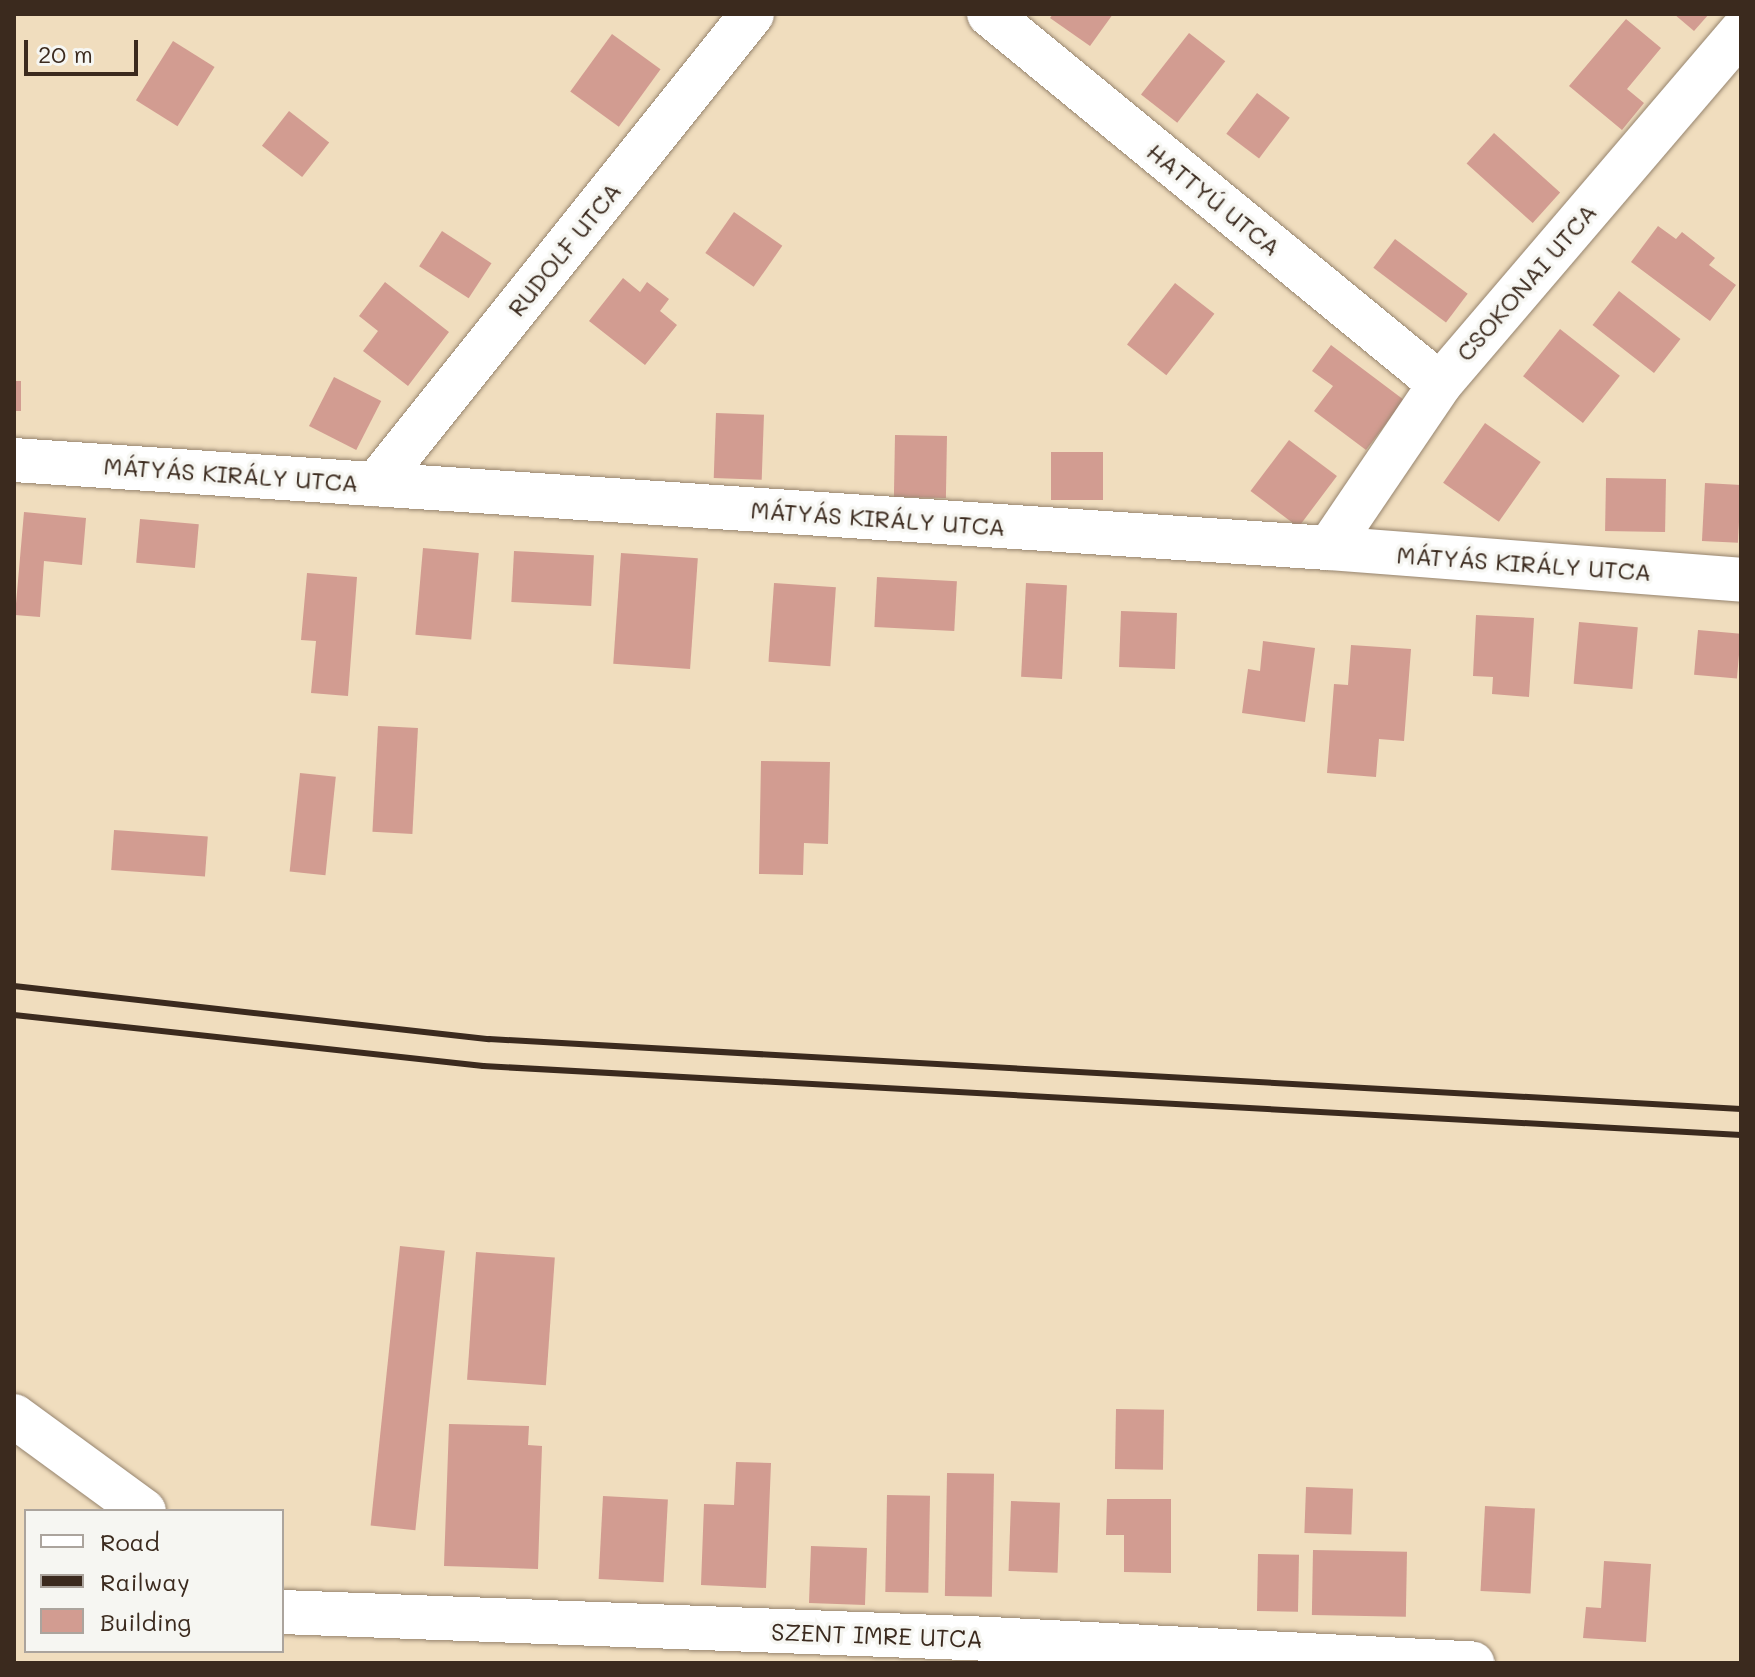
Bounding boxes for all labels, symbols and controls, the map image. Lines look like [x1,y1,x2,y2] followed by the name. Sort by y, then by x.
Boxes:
[28,24,142,74] scale bar
[38,38,93,69] text: 20 m
[1142,137,1286,261] street label: HATTYÚ UTCA
[501,176,627,322] street label: RUDOLF UTCA
[1450,198,1602,366] street label: CSOKONAI UTCA
[103,451,359,497] street label: MÁTYÁS KIRÁLY UTCA
[750,495,1006,541] street label: MÁTYÁS KIRÁLY UTCA
[1396,540,1652,586] street label: MÁTYÁS KIRÁLY UTCA
[24,1509,284,1653] legend
[100,1526,160,1557] text: Road
[100,1566,190,1597] text: Railway
[100,1606,191,1637] text: Building
[771,1617,983,1653] street label: SZENT IMRE UTCA

